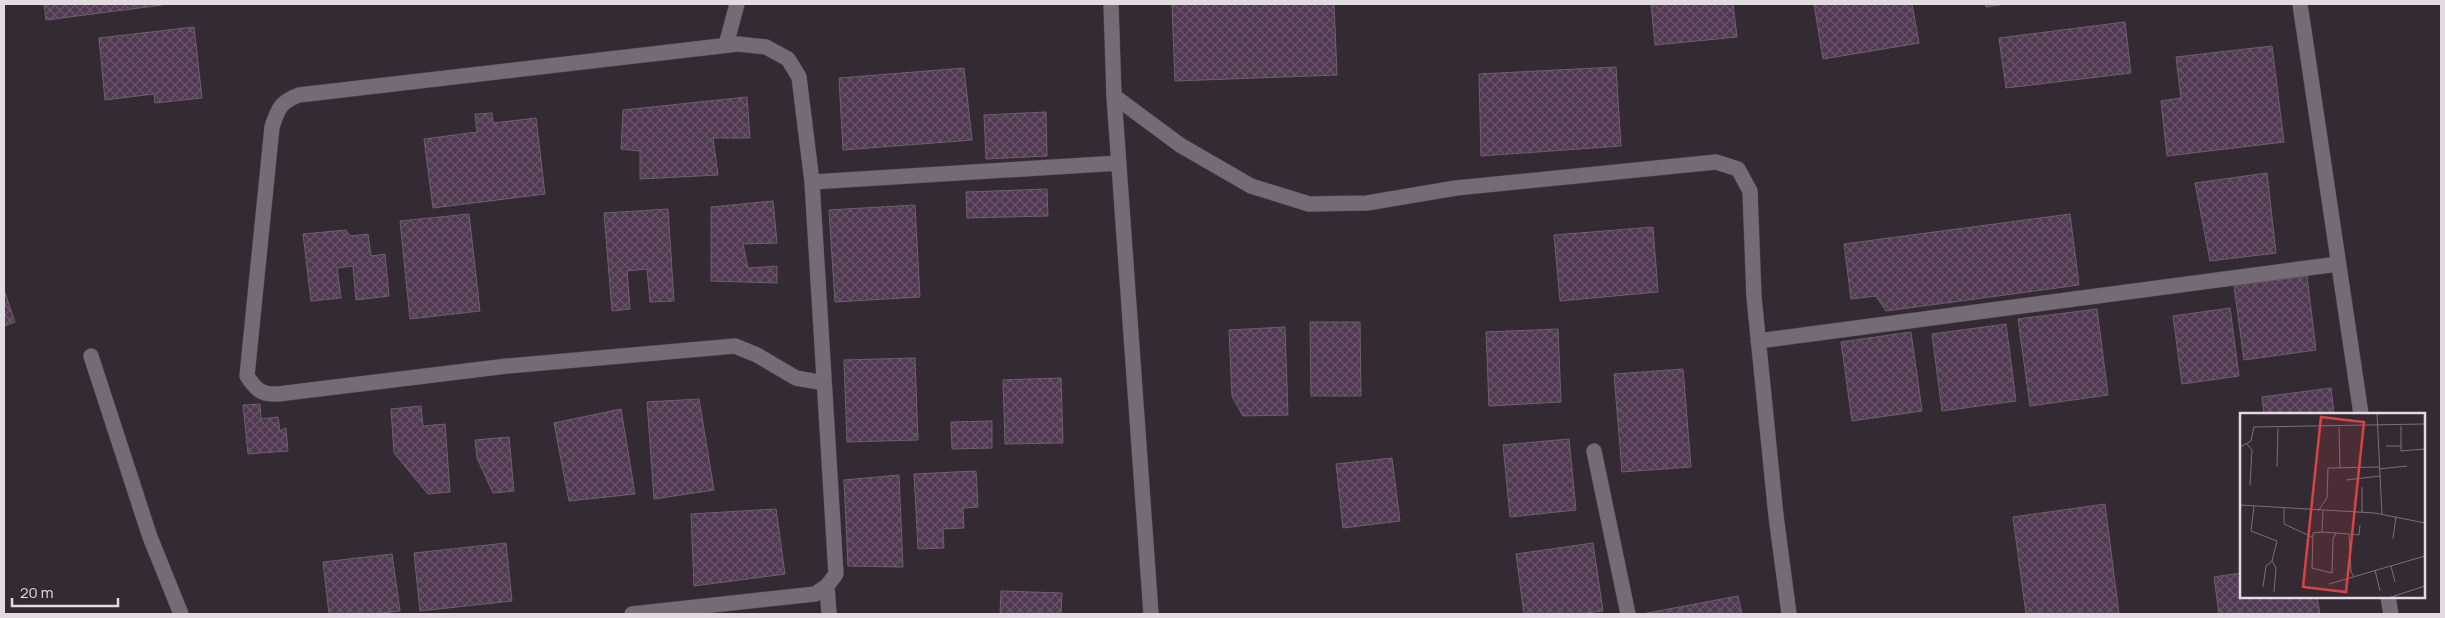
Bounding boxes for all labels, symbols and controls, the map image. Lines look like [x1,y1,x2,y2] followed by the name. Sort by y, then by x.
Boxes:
[2240,413,2425,598] inset map
[12,576,119,608] scale bar
[20,582,53,603] text: 20 m

